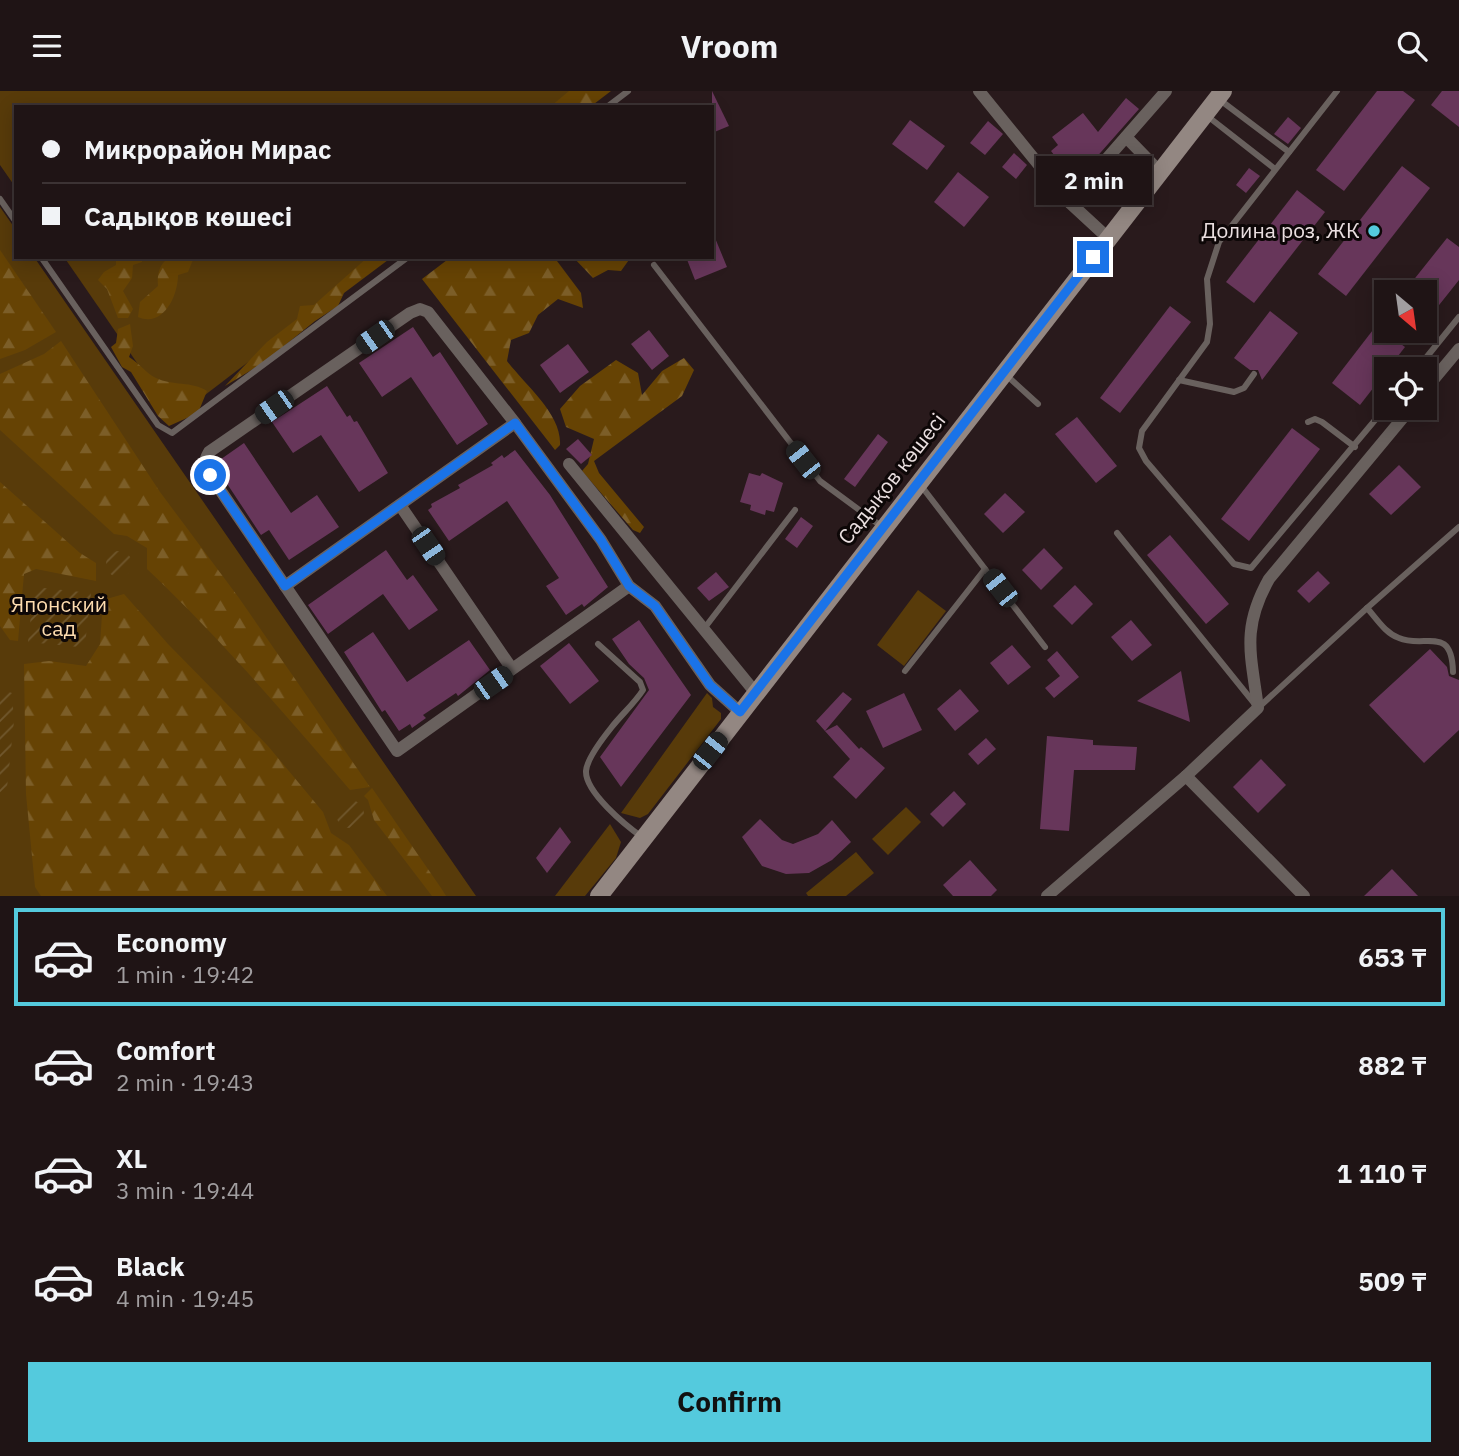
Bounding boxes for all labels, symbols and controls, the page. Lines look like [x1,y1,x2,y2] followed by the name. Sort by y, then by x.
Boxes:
[681,25,778,67] text: Vroom
[28,27,66,65] icon: menu
[1393,27,1431,65] icon: search
[84,132,331,166] text: Микрорайон Мирас
[1035,155,1151,205] callout: 2 min
[1064,165,1124,195] text: 2 min
[84,199,292,233] text: Садықов көшесі
[1201,216,1360,244] place label: Долина роз, ЖК
[1366,223,1382,239] marker: Долина роз, ЖК
[1077,241,1109,273] route end
[1374,280,1437,343] north arrow
[1374,280,1437,420] map controls
[352,316,399,358] car
[1374,357,1437,420] button: locate
[251,386,298,428] car
[831,407,951,550] street label: Садықов көшесі
[782,437,825,483] car
[194,459,226,491] route start
[408,523,449,569] car
[979,565,1022,611] car
[11,590,107,642] park label: Японский сад
[470,662,517,704] car
[689,728,732,774] car
[116,925,227,959] text: Economy
[32,926,95,989] icon: car
[1358,940,1427,974] text: 653 ₸
[116,959,254,989] text: 1 min · 19:42
[116,1033,215,1067] text: Comfort
[32,1034,95,1097] icon: car
[1358,1048,1427,1082] text: 882 ₸
[116,1067,254,1097] text: 2 min · 19:43
[116,1141,147,1175] text: XL
[32,1142,95,1205] icon: car
[1337,1156,1427,1190] text: 1 110 ₸
[116,1175,254,1205] text: 3 min · 19:44
[116,1249,184,1283] text: Black
[32,1250,95,1313] icon: car
[1358,1264,1427,1298] text: 509 ₸
[116,1283,254,1313] text: 4 min · 19:45
[28,1362,1431,1442] button: Confirm

